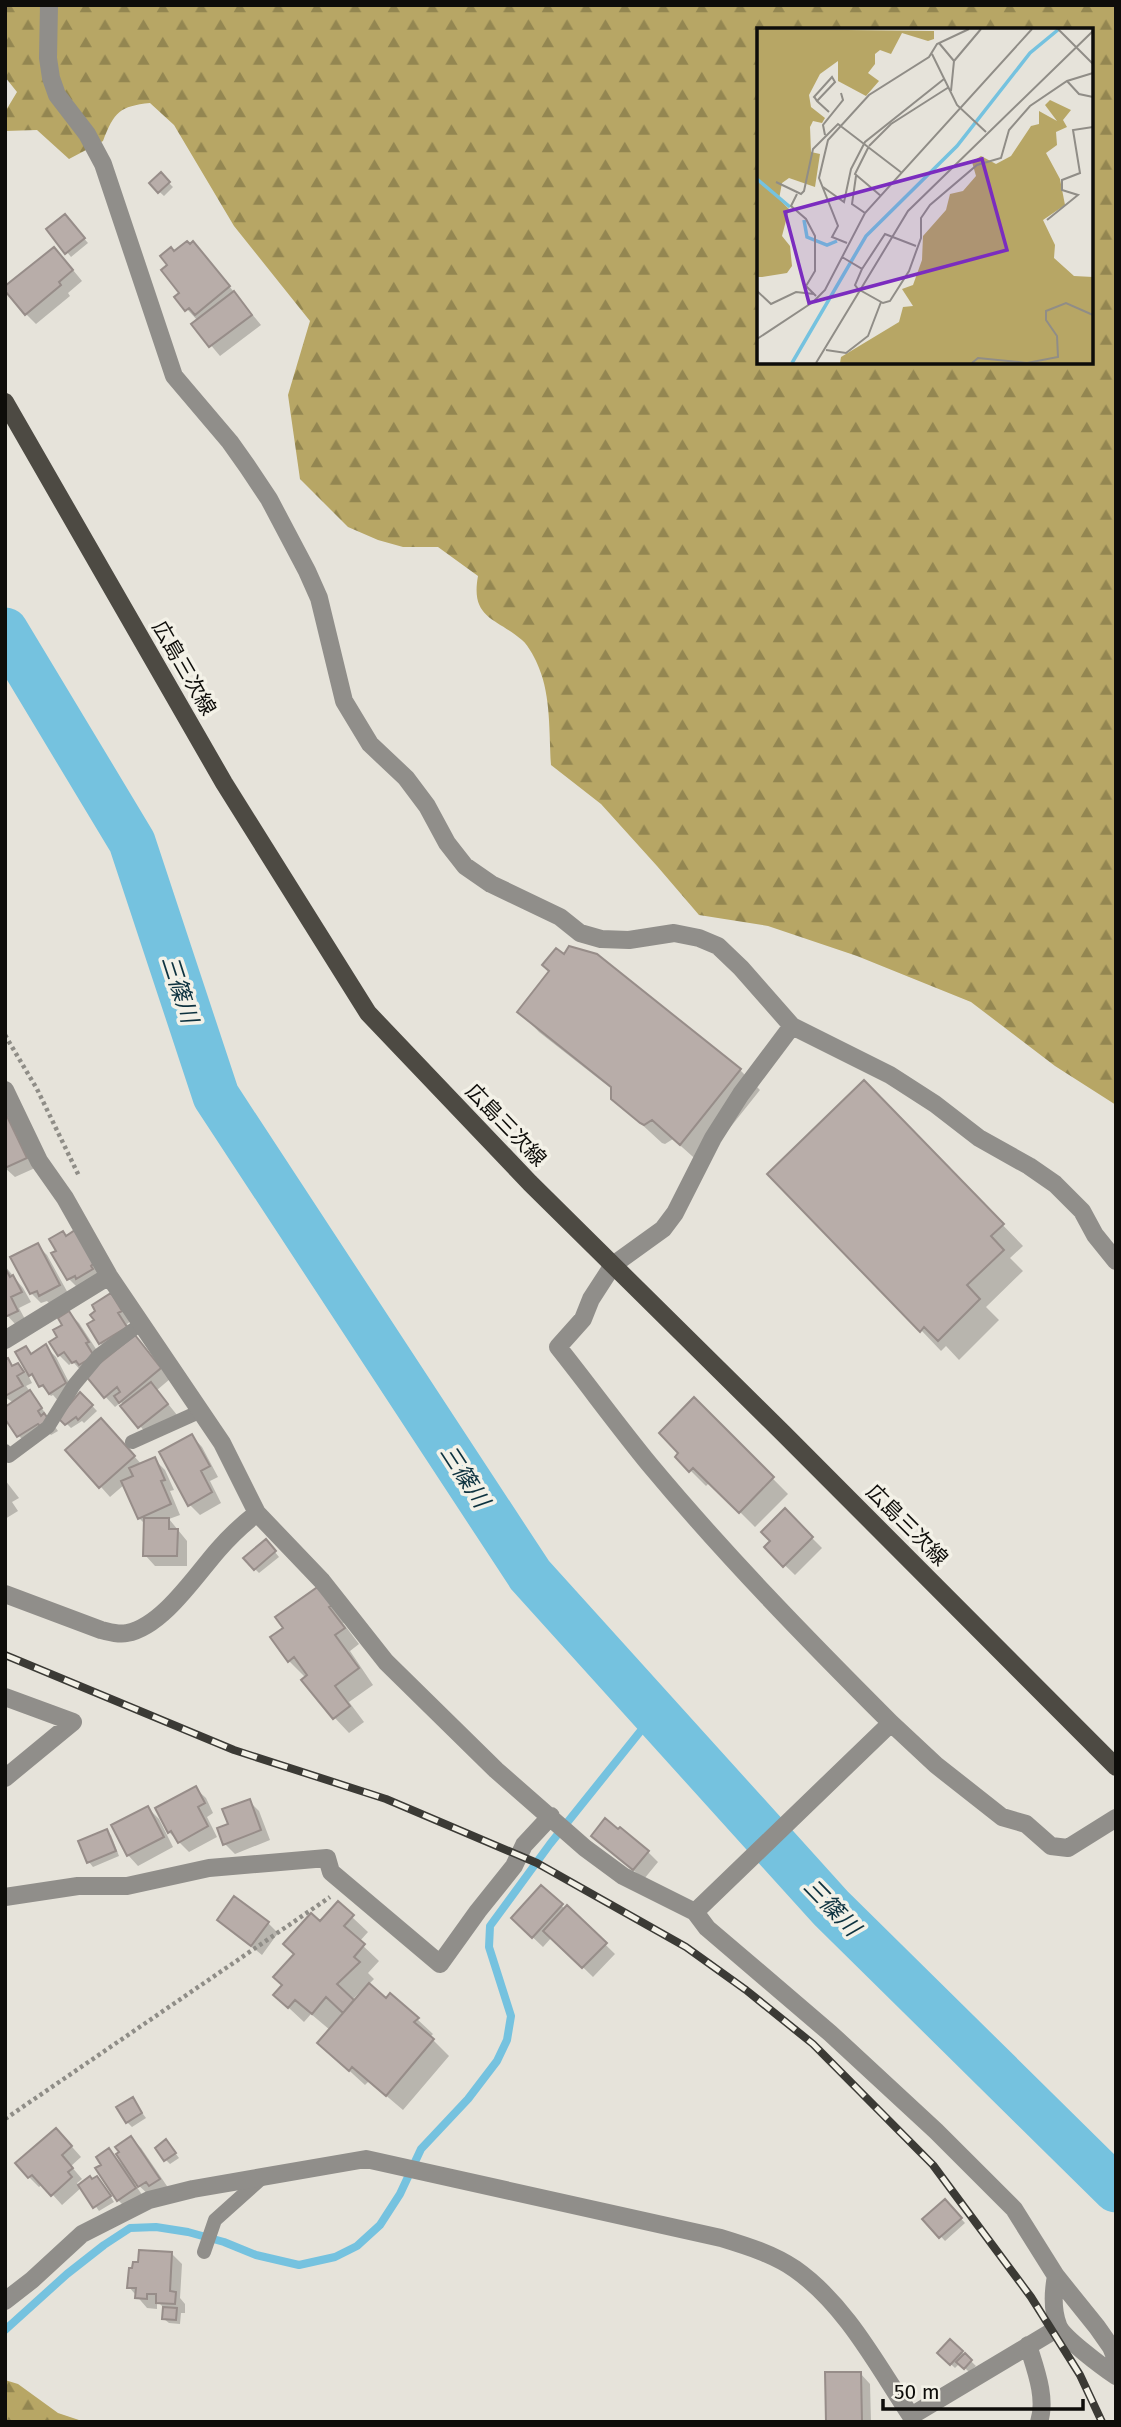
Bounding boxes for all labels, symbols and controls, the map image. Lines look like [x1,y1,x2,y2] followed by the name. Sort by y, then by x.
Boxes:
[757,28,1093,364] inset map
[146,616,222,720] street label: 広島三次線
[156,952,205,1029] water label: 三篠川
[460,1078,552,1172] street label: 広島三次線
[434,1439,497,1515] water label: 三篠川
[861,1479,953,1571] street label: 広島三次線
[798,1872,868,1944] water label: 三篠川
[883,2368,1082,2412] scale bar
[894,2379,940,2405] text: 50 m

